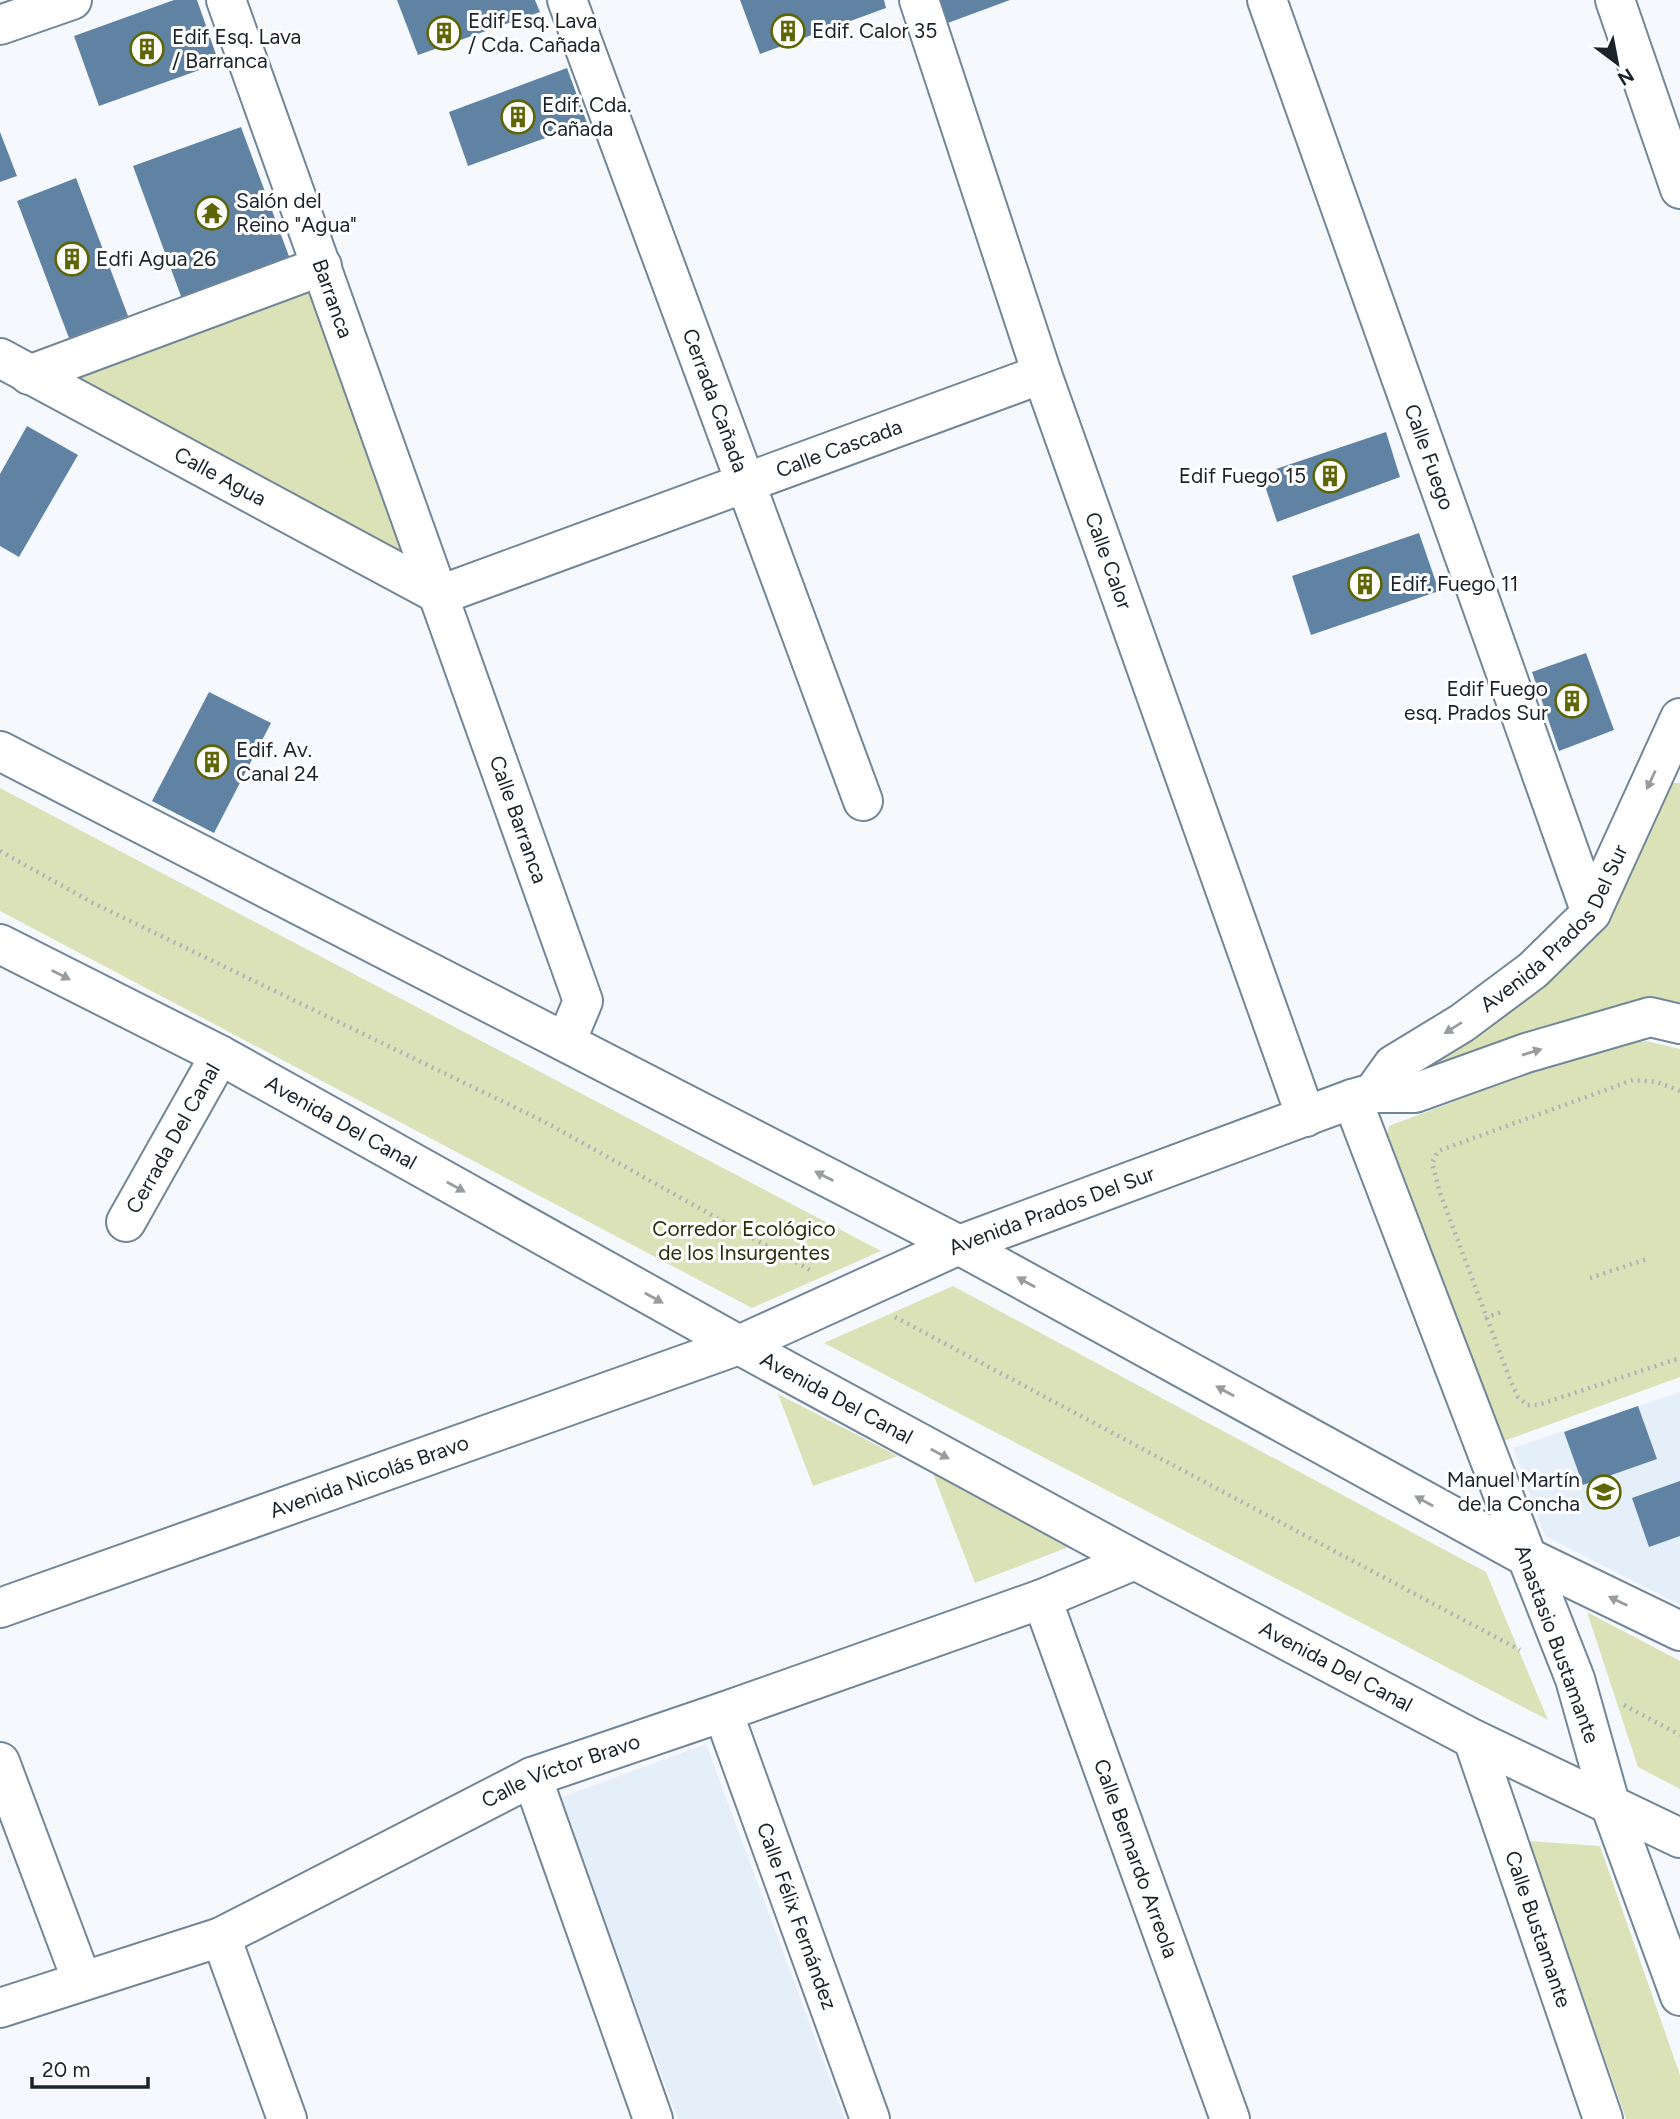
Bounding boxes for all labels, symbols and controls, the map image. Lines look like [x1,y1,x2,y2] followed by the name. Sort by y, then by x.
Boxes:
[468,8,600,57] place label: Edif Esq. Lava / Cda. Cañada
[769,12,807,50] building icon: Edif. Calor 35
[425,14,463,52] building icon: Edif Esq. Lava / Cda. Cañada
[812,18,937,43] place label: Edif. Calor 35
[172,24,301,73] place label: Edif Esq. Lava / Barranca
[1582,28,1652,98] north arrow
[128,30,166,68] building icon: Edif Esq. Lava / Barranca
[1613,63,1638,91] text: N
[542,92,631,141] place label: Edif. Cda. Cañada
[499,98,537,136] building icon: Edif. Cda. Cañada
[236,188,357,237] place label: Salón del Reino "Agua"
[193,194,231,232] temple icon: Salón del Reino "Agua"
[53,240,91,278] building icon: Edfi Agua 26
[96,246,216,271] place label: Edfi Agua 26
[307,255,359,341] street label: Barranca
[678,325,753,476] street label: Cerrada Cañada
[1399,401,1460,513] street label: Calle Fuego
[772,413,905,483] street label: Calle Cascada
[170,441,271,511] street label: Calle Agua
[1311,457,1349,495] building icon: Edif Fuego 15
[1179,463,1306,488] place label: Edif Fuego 15
[1080,509,1138,613] street label: Calle Calor
[1346,565,1384,603] building icon: Edif. Fuego 11
[1390,571,1518,596] place label: Edif. Fuego 11
[1404,676,1548,725] place label: Edif Fuego esq. Prados Sur
[1553,682,1591,720] building icon: Edif Fuego esq. Prados Sur
[236,737,319,786] place label: Edif. Av. Canal 24
[193,743,231,781] building icon: Edif. Av. Canal 24
[484,752,553,887] street label: Calle Barranca
[1646,770,1657,791] one-way arrow
[1475,840,1633,1017] street label: Avenida Prados Del Sur
[51,969,71,980] one-way arrow
[1444,1022,1463,1035] one-way arrow
[1522,1046,1543,1056] one-way arrow
[120,1059,225,1218] street label: Cerrada Del Canal
[261,1070,421,1174] street label: Avenida Del Canal
[945,1160,1158,1260] street label: Avenida Prados Del Sur
[814,1170,834,1182] one-way arrow
[446,1181,465,1193] one-way arrow
[652,1216,836,1265] park label: Corredor Ecológico de los Insurgentes
[1016,1276,1036,1287] one-way arrow
[644,1292,664,1304] one-way arrow
[756,1346,917,1449] street label: Avenida Del Canal
[1215,1385,1235,1397] one-way arrow
[266,1429,472,1523] street label: Avenida Nicolás Bravo
[930,1448,949,1460] one-way arrow
[1447,1467,1580,1516] place label: Manuel Martín de la Concha
[1585,1473,1623,1511] school or university icon: Manuel Martín de la Concha
[1415,1495,1434,1507] one-way arrow
[1510,1541,1605,1747] street label: Anastasio Bustamante
[1608,1596,1629,1607] one-way arrow
[1255,1615,1417,1717] street label: Avenida Del Canal
[477,1728,643,1813] street label: Calle Víctor Bravo
[1089,1755,1184,1961] street label: Calle Bernardo Arreola
[752,1819,842,2013] street label: Calle Félix Fernández
[1500,1847,1577,2011] street label: Calle Bustamante
[32,2046,147,2090] scale bar
[42,2057,90,2082] text: 20 m

